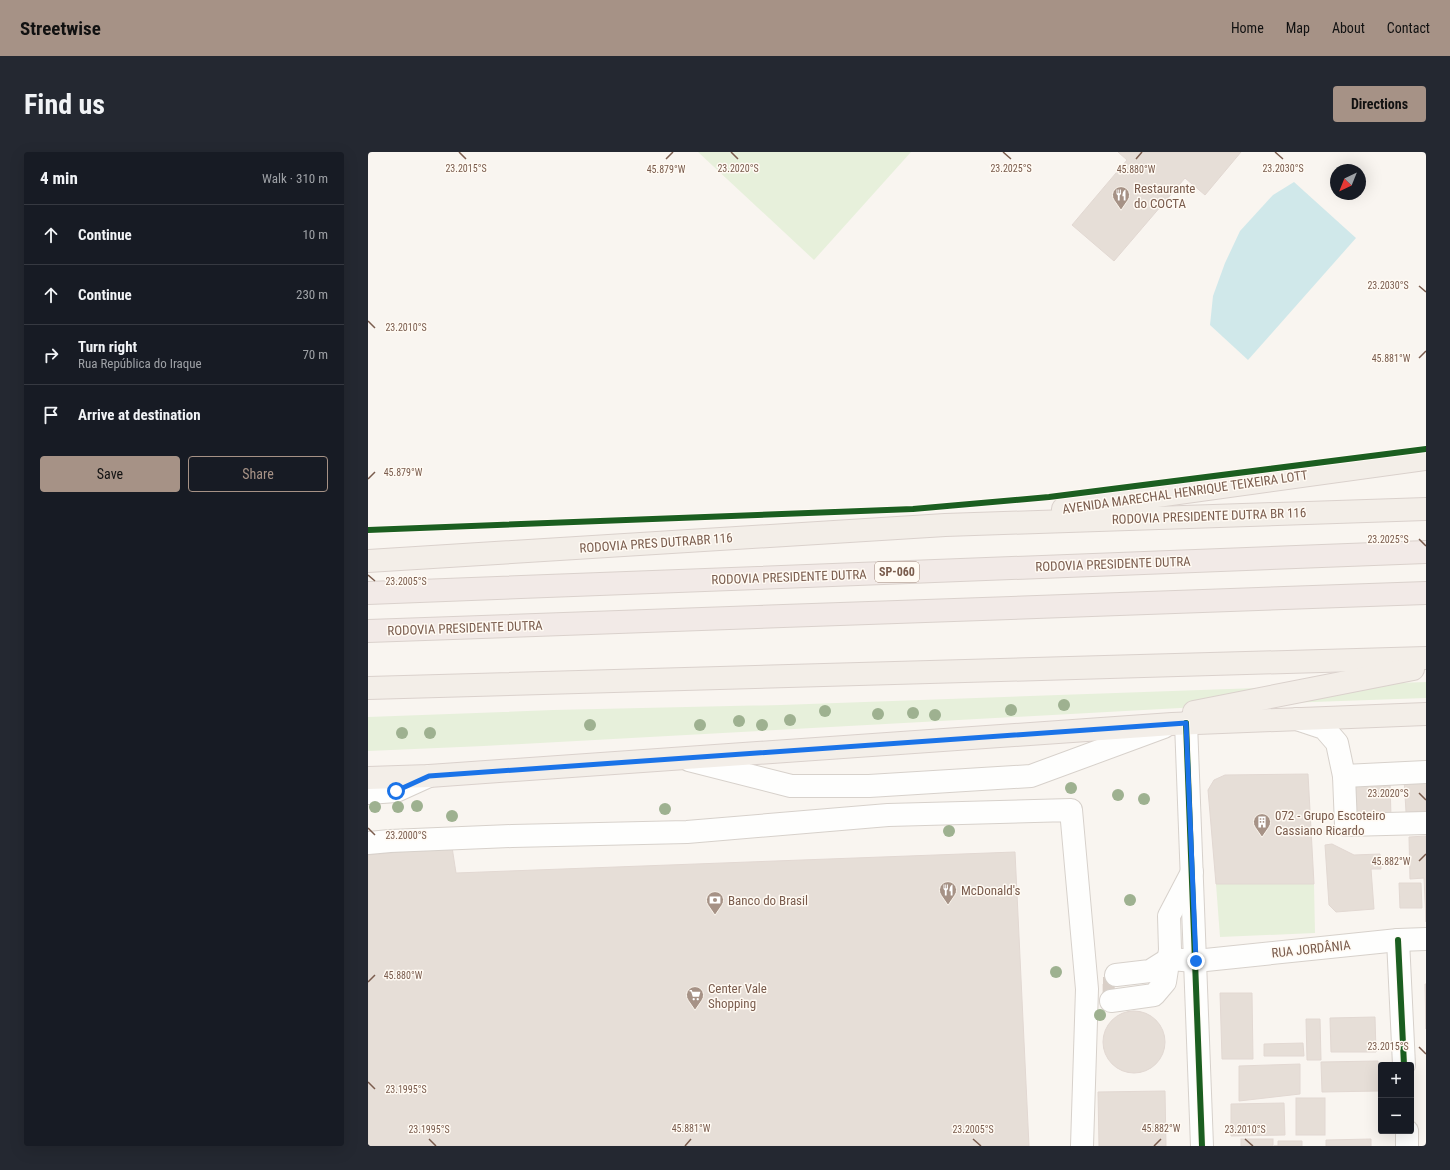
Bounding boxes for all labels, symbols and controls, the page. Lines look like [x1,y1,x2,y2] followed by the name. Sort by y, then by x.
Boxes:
[20,17,101,40] text: Streetwise
[1231,20,1264,36] text: Home
[1286,20,1310,36] text: Map
[1332,20,1365,36] text: About
[1387,20,1430,36] text: Contact
[1333,86,1426,122] button: Directions
[24,88,105,121] text: Find us
[445,163,487,174] text: 23.2015°S
[717,163,759,174] text: 23.2020°S
[990,163,1032,174] text: 23.2025°S
[1262,163,1304,174] text: 23.2030°S
[647,164,686,175] text: 45.879°W
[1117,164,1156,175] text: 45.880°W
[1330,164,1366,200] north arrow
[40,168,78,188] text: 4 min
[262,171,328,186] text: Walk · 310 m
[1134,181,1195,211] place label: Restaurante do COCTA
[1111,185,1131,210] restaurant icon: Restaurante do COCTA
[40,224,62,246] icon: ahead
[78,226,132,244] text: Continue
[302,227,328,242] text: 10 m
[1367,280,1409,291] text: 23.2030°S
[40,284,62,306] icon: ahead
[78,286,132,304] text: Continue
[296,287,328,302] text: 230 m
[385,322,427,333] text: 23.2010°S
[78,338,137,356] text: Turn right
[40,344,62,366] icon: right
[302,347,328,362] text: 70 m
[1372,353,1411,364] text: 45.881°W
[78,356,202,371] text: Rua República do Iraque
[40,404,62,426] icon: arrive
[78,406,201,424] text: Arrive at destination
[40,456,180,492] button: Save
[188,456,328,492] button: Share
[384,467,423,478] text: 45.879°W
[1061,467,1309,517] street label: AVENIDA MARECHAL HENRIQUE TEIXEIRA LOTT
[1112,505,1306,527] street label: RODOVIA PRESIDENTE DUTRA BR 116
[579,530,733,556] street label: RODOVIA PRES DUTRABR 116
[1367,534,1409,545] text: 23.2025°S
[1035,554,1191,574] street label: RODOVIA PRESIDENTE DUTRA
[875,562,919,582] road number: SP-060
[711,567,867,587] street label: RODOVIA PRESIDENTE DUTRA
[385,576,427,587] text: 23.2005°S
[387,618,543,638] street label: RODOVIA PRESIDENTE DUTRA
[387,782,405,800] route start
[1367,788,1409,799] text: 23.2020°S
[1275,808,1386,838] place label: 072 - Grupo Escoteiro Cassiano Ricardo
[1252,812,1272,837] building icon: 072 - Grupo Escoteiro Cassiano Ricardo
[385,830,427,841] text: 23.2000°S
[1372,856,1411,867] text: 45.882°W
[938,880,958,905] restaurant icon: McDonald's
[961,883,1020,898] place label: McDonald's
[705,890,725,915] bank icon: Banco do Brasil
[728,893,808,908] place label: Banco do Brasil
[1271,937,1352,961] street label: RUA JORDÂNIA
[1187,952,1205,970] route end
[384,970,423,981] text: 45.880°W
[708,981,767,1011] place label: Center Vale Shopping
[685,985,705,1010] supermarket icon: Center Vale Shopping
[1367,1041,1409,1052] text: 23.2015°S
[1378,1062,1414,1134] map controls
[1378,1062,1414,1098] button: +
[385,1084,427,1095] text: 23.1995°S
[1378,1098,1414,1134] button: −
[672,1123,711,1134] text: 45.881°W
[1142,1123,1181,1134] text: 45.882°W
[408,1124,450,1135] text: 23.1995°S
[952,1124,994,1135] text: 23.2005°S
[1224,1124,1266,1135] text: 23.2010°S

